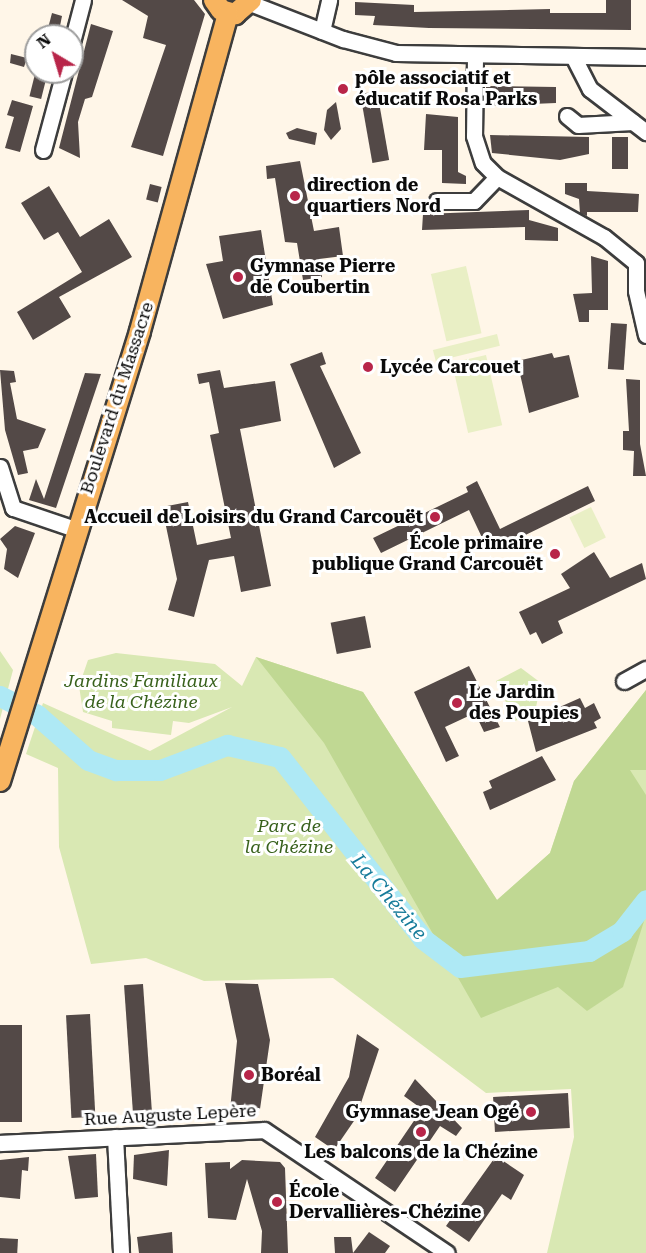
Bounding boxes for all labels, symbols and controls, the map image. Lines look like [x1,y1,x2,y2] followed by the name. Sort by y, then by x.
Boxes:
[24,24,84,84] north arrow
[33,30,55,52] text: N
[355,68,537,110] place label: pôle associatif et éducatif Rosa Parks
[336,82,350,96] marker: pôle associatif et éducatif Rosa Parks
[307,175,441,218] place label: direction de quartiers Nord
[288,189,302,203] marker: direction de quartiers Nord
[250,256,395,298] place label: Gymnase Pierre de Coubertin
[231,270,245,284] marker: Gymnase Pierre de Coubertin
[76,299,158,497] street label: Boulevard du Massacre
[380,356,521,378] place label: Lycée Carcouet
[361,360,375,374] marker: Lycée Carcouet
[84,506,423,528] place label: Accueil de Loisirs du Grand Carcouët
[428,510,442,524] marker: Accueil de Loisirs du Grand Carcouët
[312,533,543,576] place label: École primaire publique Grand Carcouët
[548,547,562,561] marker: École primaire publique Grand Carcouët
[64,671,218,714] park label: Jardins Familiaux de la Chézine
[469,682,579,724] place label: Le Jardin des Poupies
[450,696,464,710] marker: Le Jardin des Poupies
[245,816,333,858] park label: Parc de la Chézine
[346,849,432,945] water label: La Chézine
[261,1064,321,1086] place label: Boréal
[242,1068,256,1082] marker: Boréal
[83,1100,257,1130] street label: Rue Auguste Lepère
[346,1101,519,1123] place label: Gymnase Jean Ogé
[524,1105,538,1119] marker: Gymnase Jean Ogé
[414,1125,428,1139] marker: Les balcons de la Chézine
[304,1141,538,1163] place label: Les balcons de la Chézine
[289,1181,481,1224] place label: École Dervallières-Chézine
[270,1195,284,1209] marker: École Dervallières-Chézine

